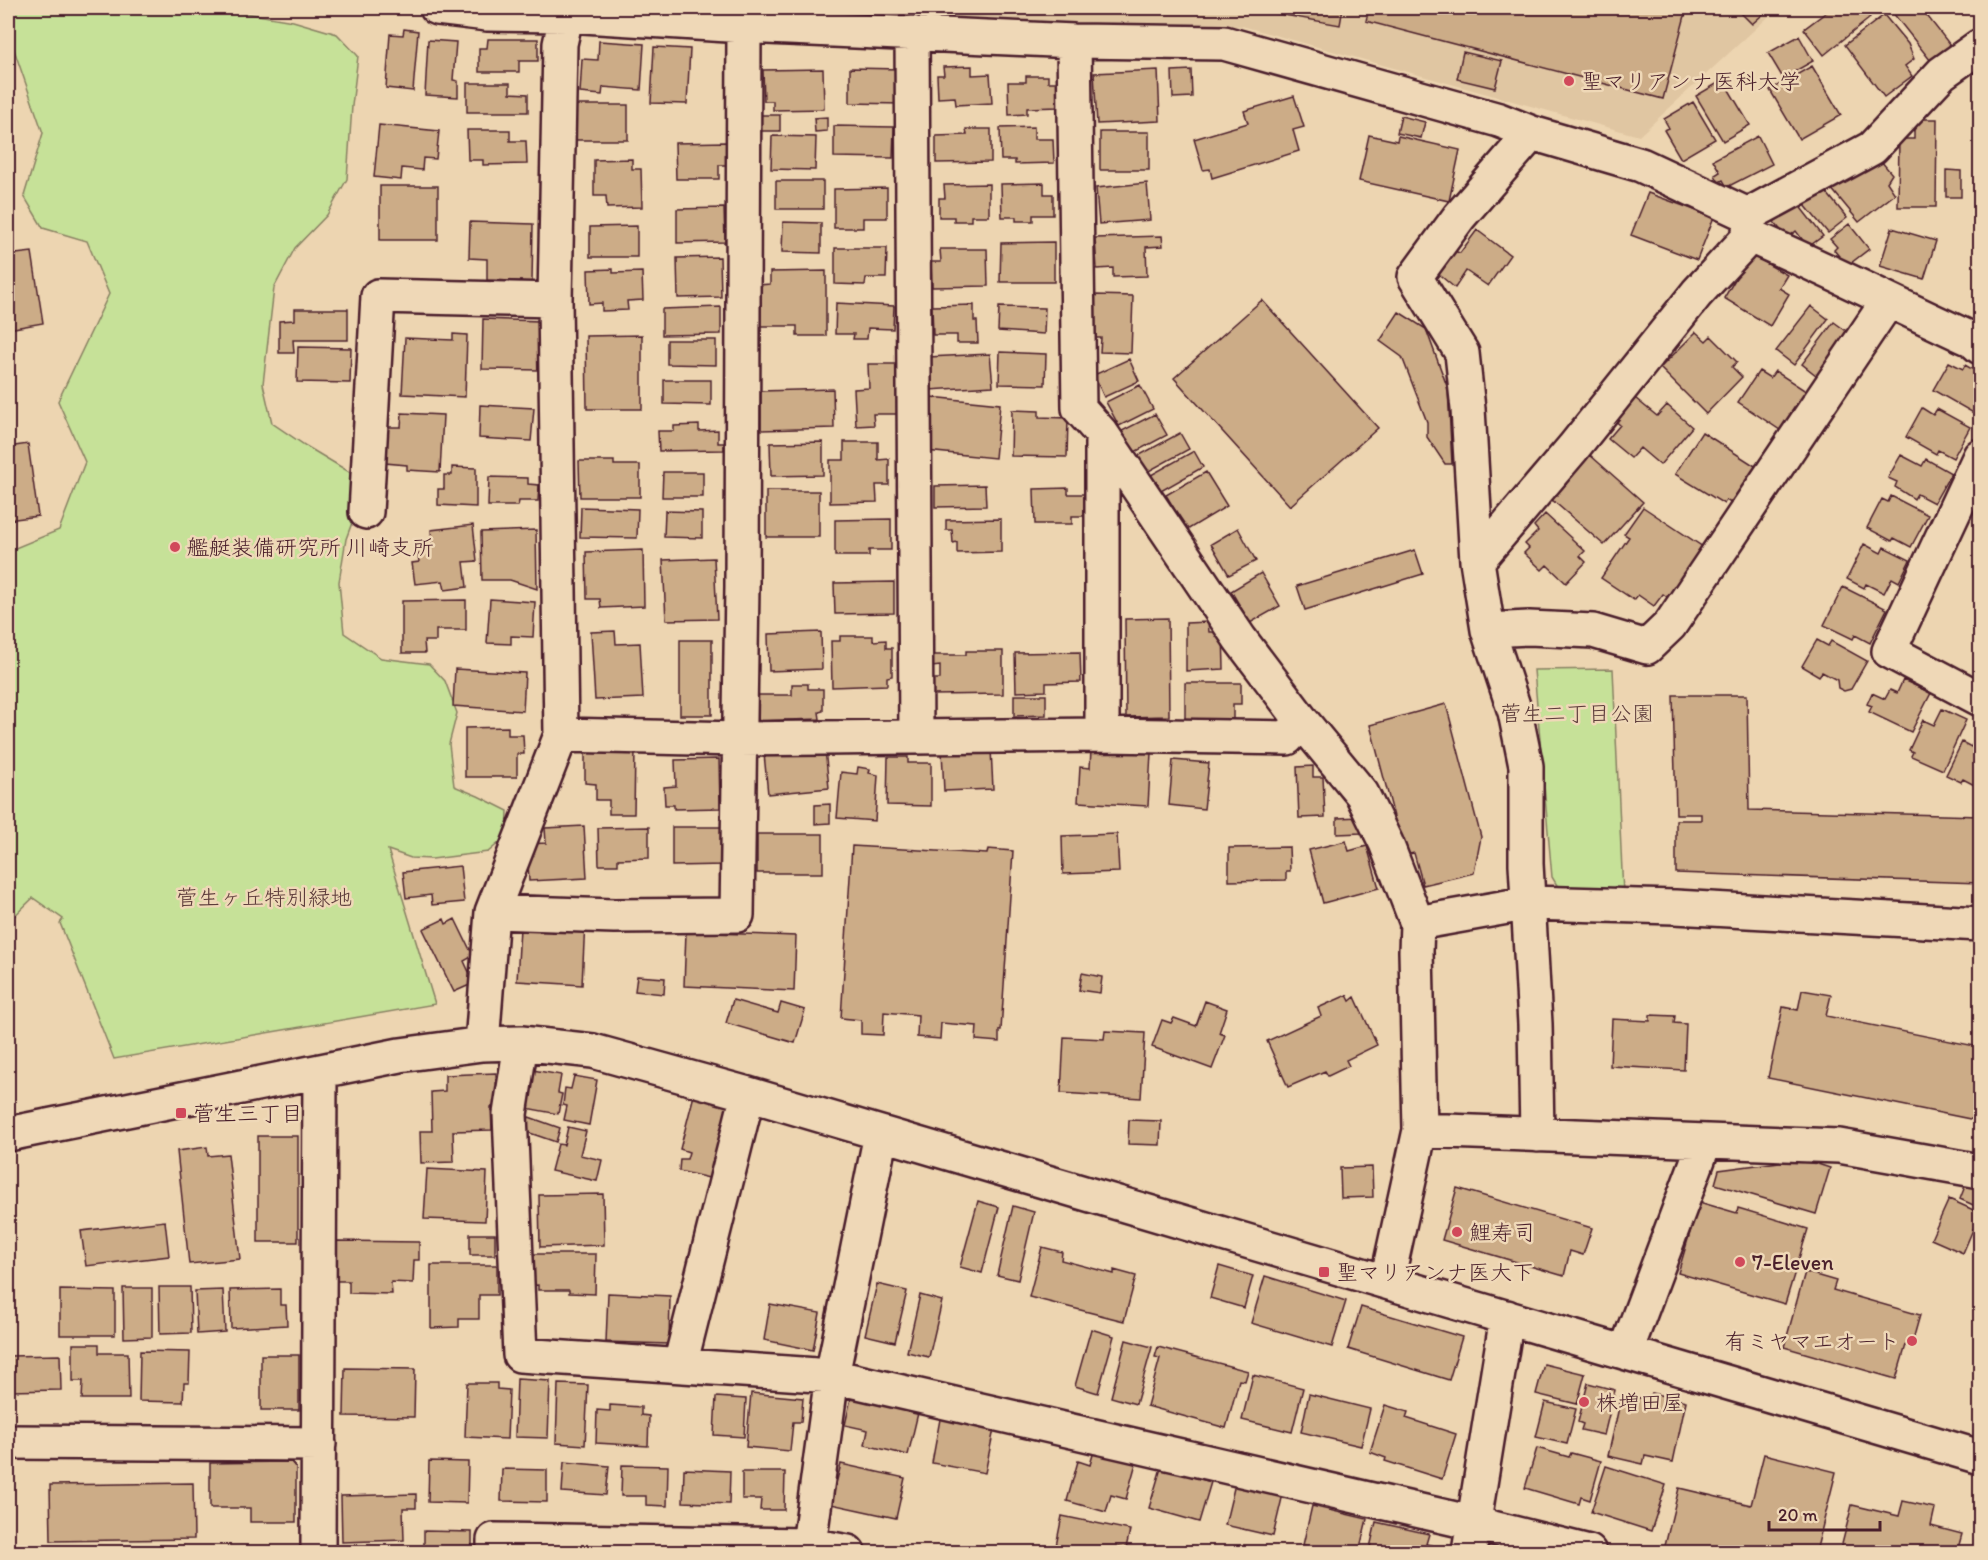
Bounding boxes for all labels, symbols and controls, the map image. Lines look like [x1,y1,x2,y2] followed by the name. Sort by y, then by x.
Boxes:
[1581,68,1801,95] place label: 聖マリアンナ医科大学
[1562,74,1576,88] marker: 聖マリアンナ医科大学
[187,534,434,561] place label: 艦艇装備研究所 川崎支所
[168,540,182,554] marker: 艦艇装備研究所 川崎支所
[1500,700,1654,727] park label: 菅生二丁目公園
[176,884,352,911] park label: 菅生ヶ丘特別緑地
[193,1100,303,1127] place label: 菅生三丁目
[174,1106,188,1120] marker: 菅生三丁目
[1469,1219,1535,1246] place label: 鯉寿司
[1450,1225,1464,1239] marker: 鯉寿司
[1752,1249,1834,1276] place label: 7-Eleven
[1733,1255,1747,1269] marker: 7-Eleven
[1336,1259,1534,1286] place label: 聖マリアンナ医大下
[1317,1265,1331,1279] marker: 聖マリアンナ医大下
[1724,1328,1900,1355] place label: 有ミヤマエオート
[1905,1334,1919,1348] marker: 有ミヤマエオート
[1596,1389,1684,1416] place label: 株増田屋
[1577,1395,1591,1409] marker: 株増田屋
[1769,1494,1880,1532] scale bar
[1778,1504,1818,1526] text: 20 m

